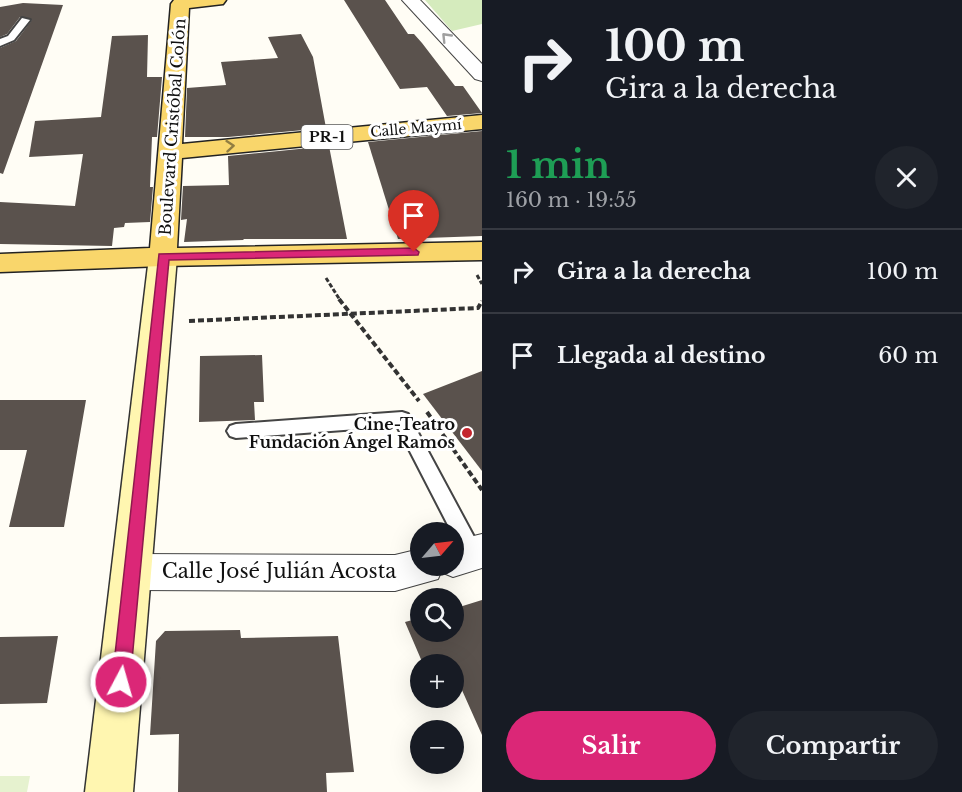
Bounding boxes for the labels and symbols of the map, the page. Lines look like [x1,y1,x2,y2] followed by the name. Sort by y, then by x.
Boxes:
[154,18,190,236] street label: Boulevard Cristóbal Colón
[442,34,453,44] one-way arrow
[370,115,463,141] street label: Calle Maymí
[302,125,352,149] road number: PR-1
[225,140,234,153] one-way arrow
[388,190,439,252] pin
[249,414,455,452] place label: Cine-Teatro Fundación Ángel Ramos
[460,426,474,440] marker: Cine-Teatro Fundación Ángel Ramos
[410,522,464,576] north arrow
[162,559,397,583] street label: Calle José Julián Acosta
[89,650,153,714] position arrow

